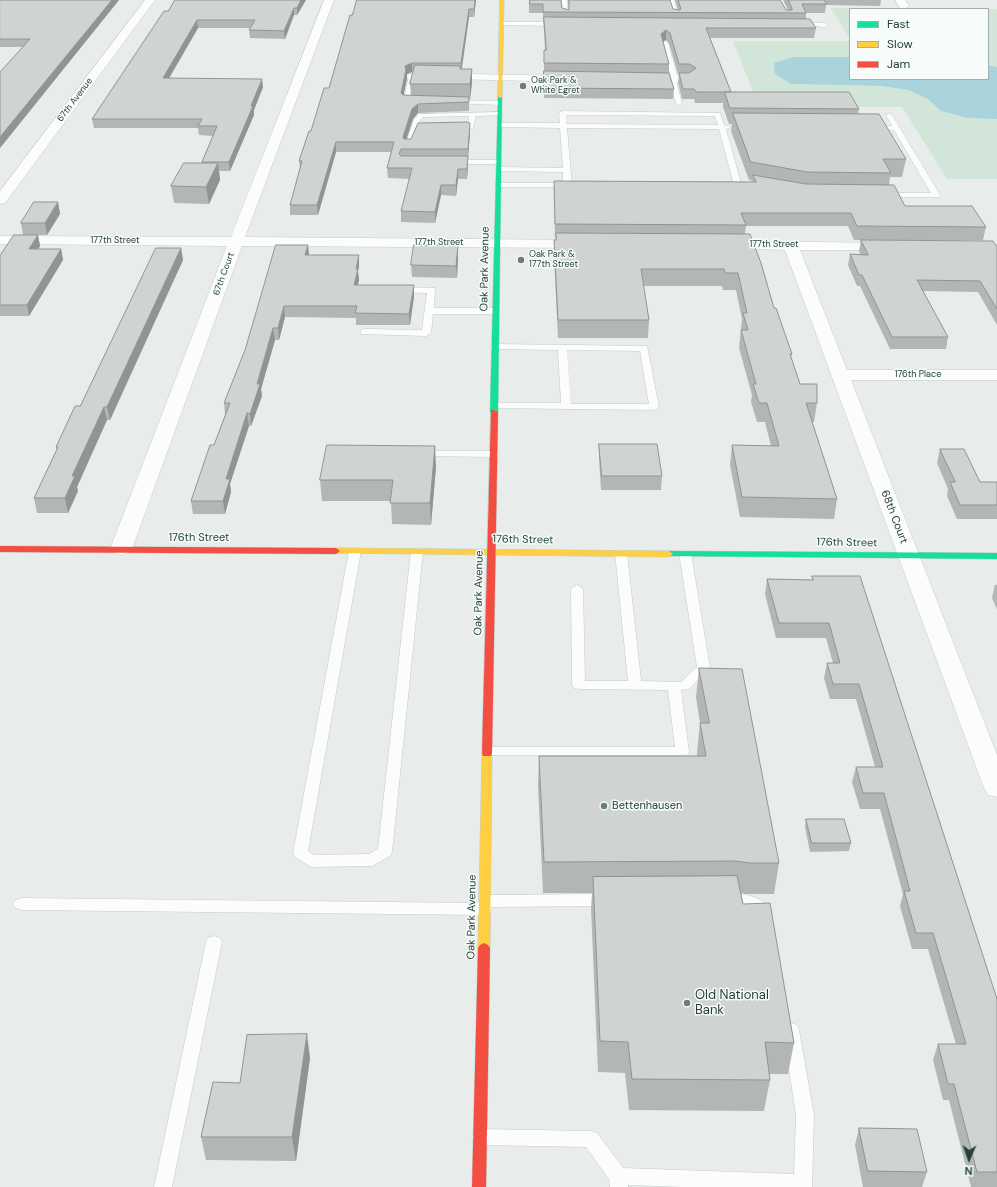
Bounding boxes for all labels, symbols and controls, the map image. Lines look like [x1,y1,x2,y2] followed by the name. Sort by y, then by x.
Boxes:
[849,8,989,80] legend
[887,16,910,32] text: Fast
[887,36,913,52] text: Slow
[887,56,910,72] text: Jam
[55,76,95,124] street label: 67th Avenue
[531,76,580,97] place label: Oak Park & White Egret
[518,81,528,91] marker: Oak Park & White Egret
[478,226,492,312] street label: Oak Park Avenue
[90,236,140,246] street label: 177th Street
[414,238,464,248] street label: 177th Street
[749,240,799,250] street label: 177th Street
[529,250,578,271] place label: Oak Park & 177th Street
[211,251,237,297] street label: 67th Court
[516,255,526,265] marker: Oak Park & 177th Street
[895,370,941,380] street label: 176th Place
[878,488,910,546] street label: 68th Court
[169,531,229,545] street label: 176th Street
[493,533,553,547] street label: 176th Street
[817,536,877,550] street label: 176th Street
[472,550,486,636] street label: Oak Park Avenue
[612,799,682,813] place label: Bettenhausen
[599,801,609,811] marker: Bettenhausen
[465,874,479,960] street label: Oak Park Avenue
[695,988,769,1019] place label: Old National Bank
[682,998,692,1008] marker: Old National Bank
[949,1139,989,1179] north arrow
[964,1164,973,1178] text: N

